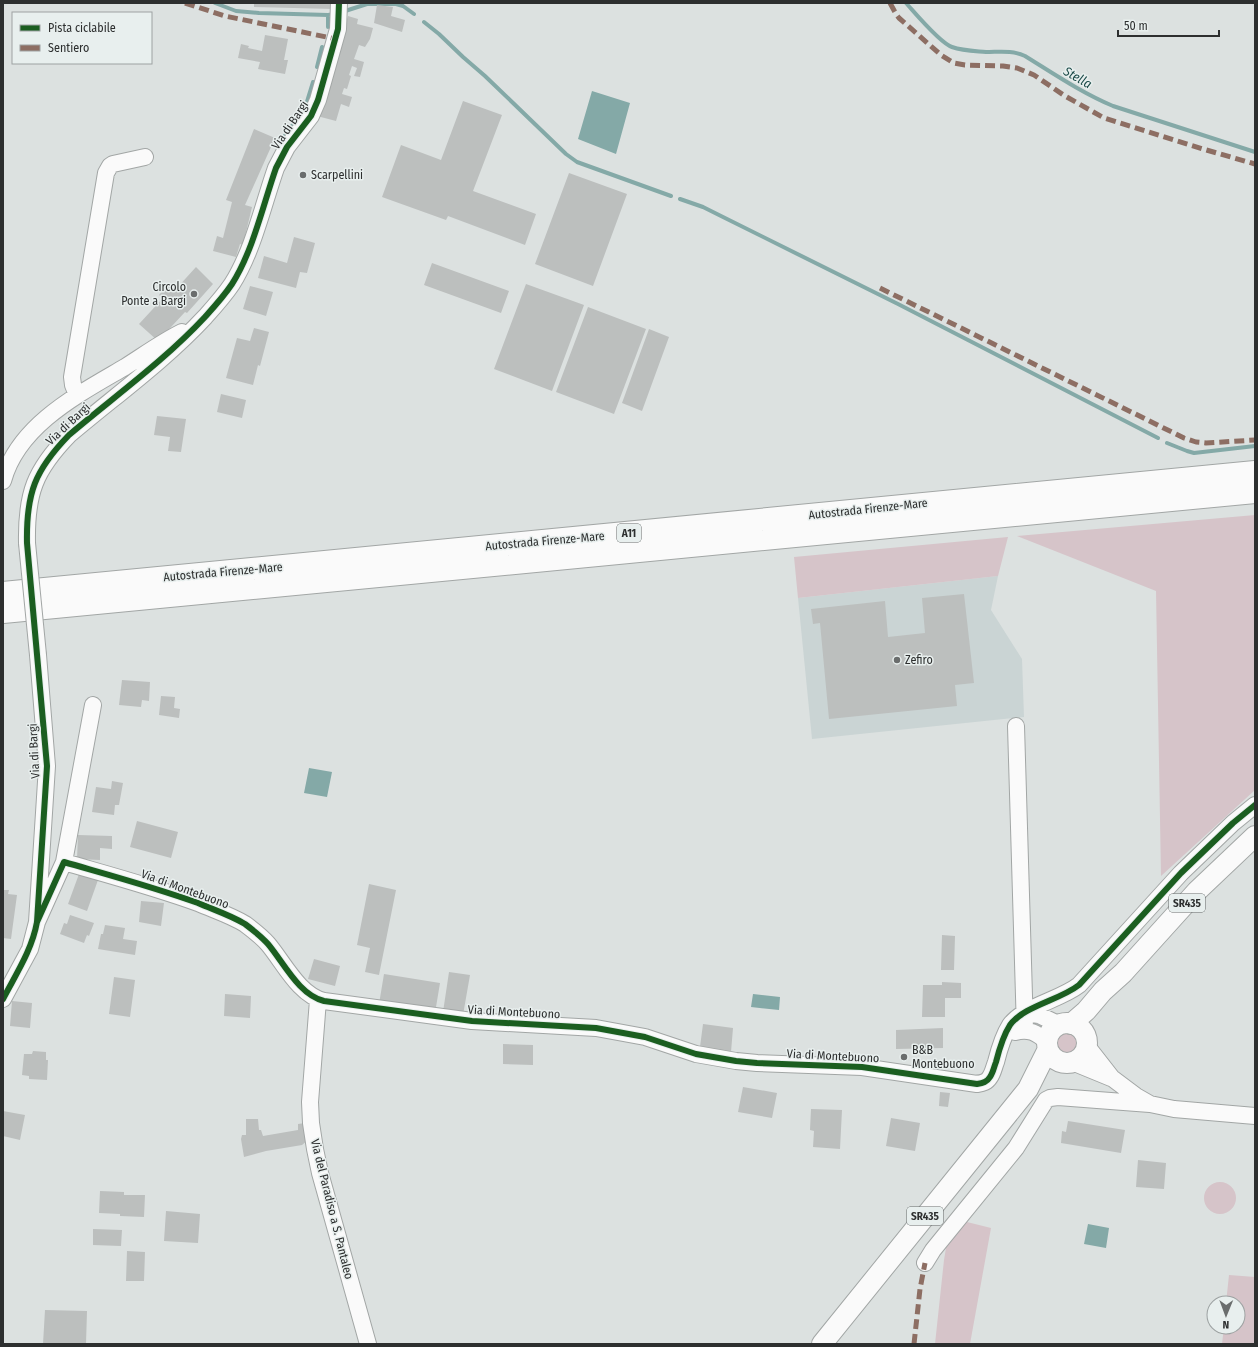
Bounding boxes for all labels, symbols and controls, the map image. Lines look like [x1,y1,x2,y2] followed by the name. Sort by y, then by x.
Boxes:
[12,12,152,64] legend
[1118,12,1219,38] scale bar
[1124,19,1148,33] text: 50 m
[48,21,116,35] text: Pista ciclabile
[48,41,89,55] text: Sentiero
[1060,63,1095,92] water label: Stella
[269,98,311,152] street label: Via di Bargi
[311,168,363,182] place label: Scarpellini
[298,170,308,180] marker: Scarpellini
[121,280,186,308] place label: Circolo Ponte a Bargi
[189,289,199,299] marker: Circolo Ponte a Bargi
[43,400,93,448] street label: Via di Bargi
[808,496,928,522] street label: Autostrada Firenze-Mare
[617,524,641,542] road number: A11
[485,529,605,553] street label: Autostrada Firenze-Mare
[163,560,283,584] street label: Autostrada Firenze-Mare
[905,653,933,667] place label: Zefiro
[892,655,902,665] marker: Zefiro
[26,723,42,779] street label: Via di Bargi
[139,867,231,911] street label: Via di Montebuono
[1169,894,1205,912] road number: SR435
[467,1003,561,1021] street label: Via di Montebuono
[912,1043,974,1071] place label: B&B Montebuono
[786,1047,880,1065] street label: Via di Montebuono
[899,1052,909,1062] marker: B&B Montebuono
[308,1137,356,1281] street label: Via del Paradiso a S. Pantaleo
[907,1207,943,1225] road number: SR435
[1206,1295,1246,1335] north arrow
[1222,1318,1229,1331] text: N

